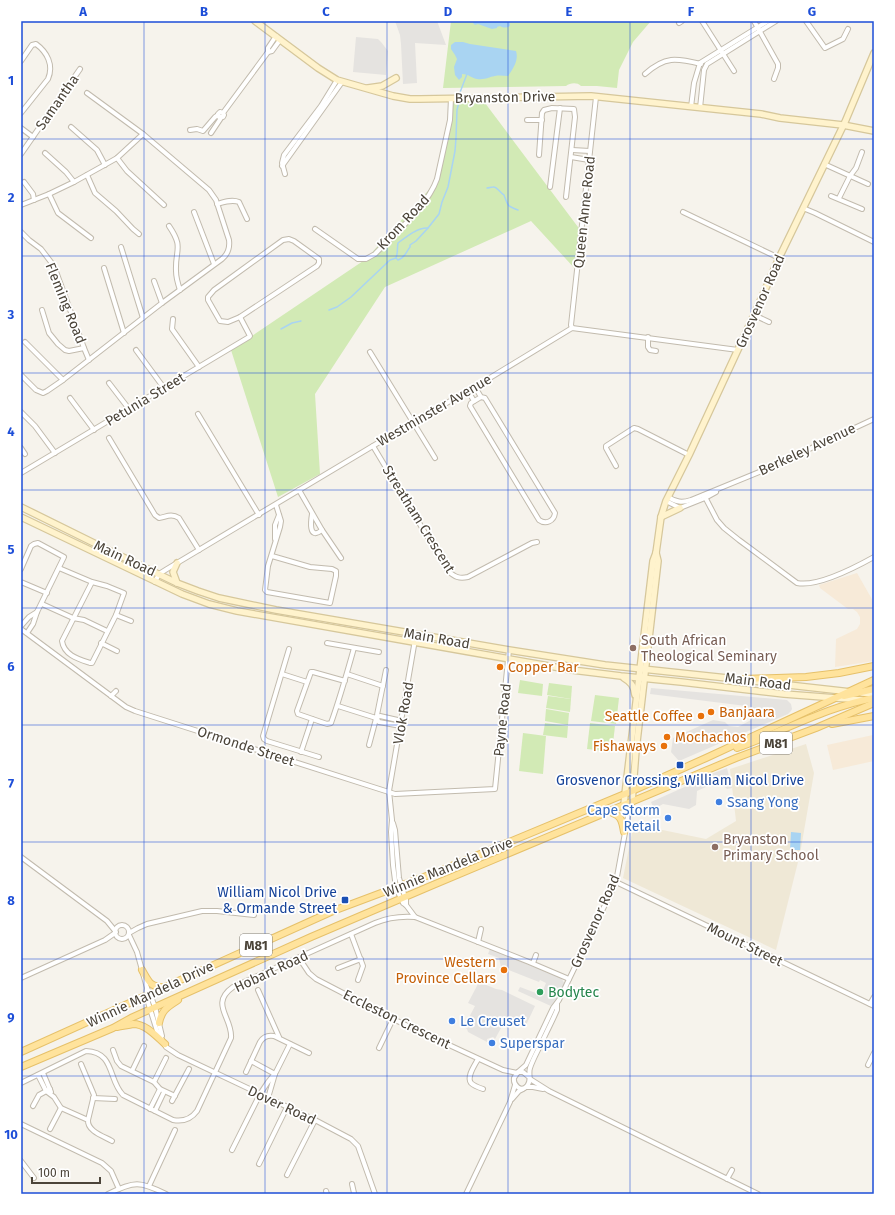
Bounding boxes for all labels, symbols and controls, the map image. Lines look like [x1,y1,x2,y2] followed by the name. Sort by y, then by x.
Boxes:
[78,4,87,19] text: A
[200,4,208,19] text: B
[322,4,330,19] text: C
[444,4,453,19] text: D
[566,4,573,19] text: E
[688,4,695,19] text: F
[808,4,816,19] text: G
[32,71,83,133] street label: Samantha
[8,73,14,88] text: 1
[455,88,556,107] street label: Bryanston Drive
[570,155,599,269] street label: Queen Anne Road
[8,190,15,205] text: 2
[373,191,433,254] street label: Krom Road
[732,252,789,351] street label: Grosvenor Road
[42,260,89,346] street label: Fleming Road
[7,307,15,322] text: 3
[102,368,189,430] street label: Petunia Street
[374,371,495,450] street label: Westminster Avenue
[756,420,858,479] street label: Berkeley Avenue
[7,424,15,439] text: 4
[379,462,459,577] street label: Streatham Crescent
[91,537,159,580] street label: Main Road
[8,542,15,557] text: 5
[403,624,471,653] street label: Main Road
[641,632,777,665] place label: South African Theological Seminary
[628,643,638,653] marker: South African Theological Seminary
[7,659,15,674] text: 6
[508,659,579,676] place label: Copper Bar
[495,662,505,672] marker: Copper Bar
[724,669,792,694] street label: Main Road
[390,681,417,746] street label: Vlok Road
[490,683,515,757] street label: Payne Road
[719,704,775,721] place label: Banjaara
[706,707,716,717] marker: Banjaara
[605,708,693,725] place label: Seattle Coffee
[696,711,706,721] marker: Seattle Coffee
[195,723,297,770] street label: Ormonde Street
[675,729,747,746] place label: Mochachos
[662,732,672,742] marker: Mochachos
[760,732,792,754] road number: M81
[593,738,656,755] place label: Fishaways
[659,741,669,751] marker: Fishaways
[675,760,685,770] marker: Grosvenor Crossing, William Nicol Drive
[556,772,804,789] place label: Grosvenor Crossing, William Nicol Drive
[8,776,14,791] text: 7
[727,794,799,811] place label: Ssang Yong
[714,797,724,807] marker: Ssang Yong
[587,802,660,835] place label: Cape Storm Retail
[663,813,673,823] marker: Cape Storm Retail
[723,831,819,864] place label: Bryanston Primary School
[381,834,515,901] street label: Winnie Mandela Drive
[710,842,720,852] marker: Bryanston Primary School
[567,872,624,971] street label: Grosvenor Road
[217,884,338,917] place label: William Nicol Drive & Ormande Street
[7,893,15,908] text: 8
[340,895,350,905] marker: William Nicol Drive & Ormande Street
[704,919,786,971] street label: Mount Street
[240,934,272,956] road number: M81
[231,947,311,996] street label: Hobart Road
[396,954,496,987] place label: Western Province Cellars
[84,958,216,1031] street label: Winnie Mandela Drive
[499,965,509,975] marker: Western Province Cellars
[548,984,599,1001] place label: Bodytec
[340,986,454,1053] street label: Eccleston Crescent
[535,987,545,997] marker: Bodytec
[7,1010,15,1025] text: 9
[460,1013,527,1030] place label: Le Creuset
[447,1016,457,1026] marker: Le Creuset
[500,1035,565,1052] place label: Superspar
[487,1038,497,1048] marker: Superspar
[245,1082,318,1129] street label: Dover Road
[4,1127,18,1142] text: 10
[32,1159,100,1185] scale bar
[38,1166,70,1180] text: 100 m

